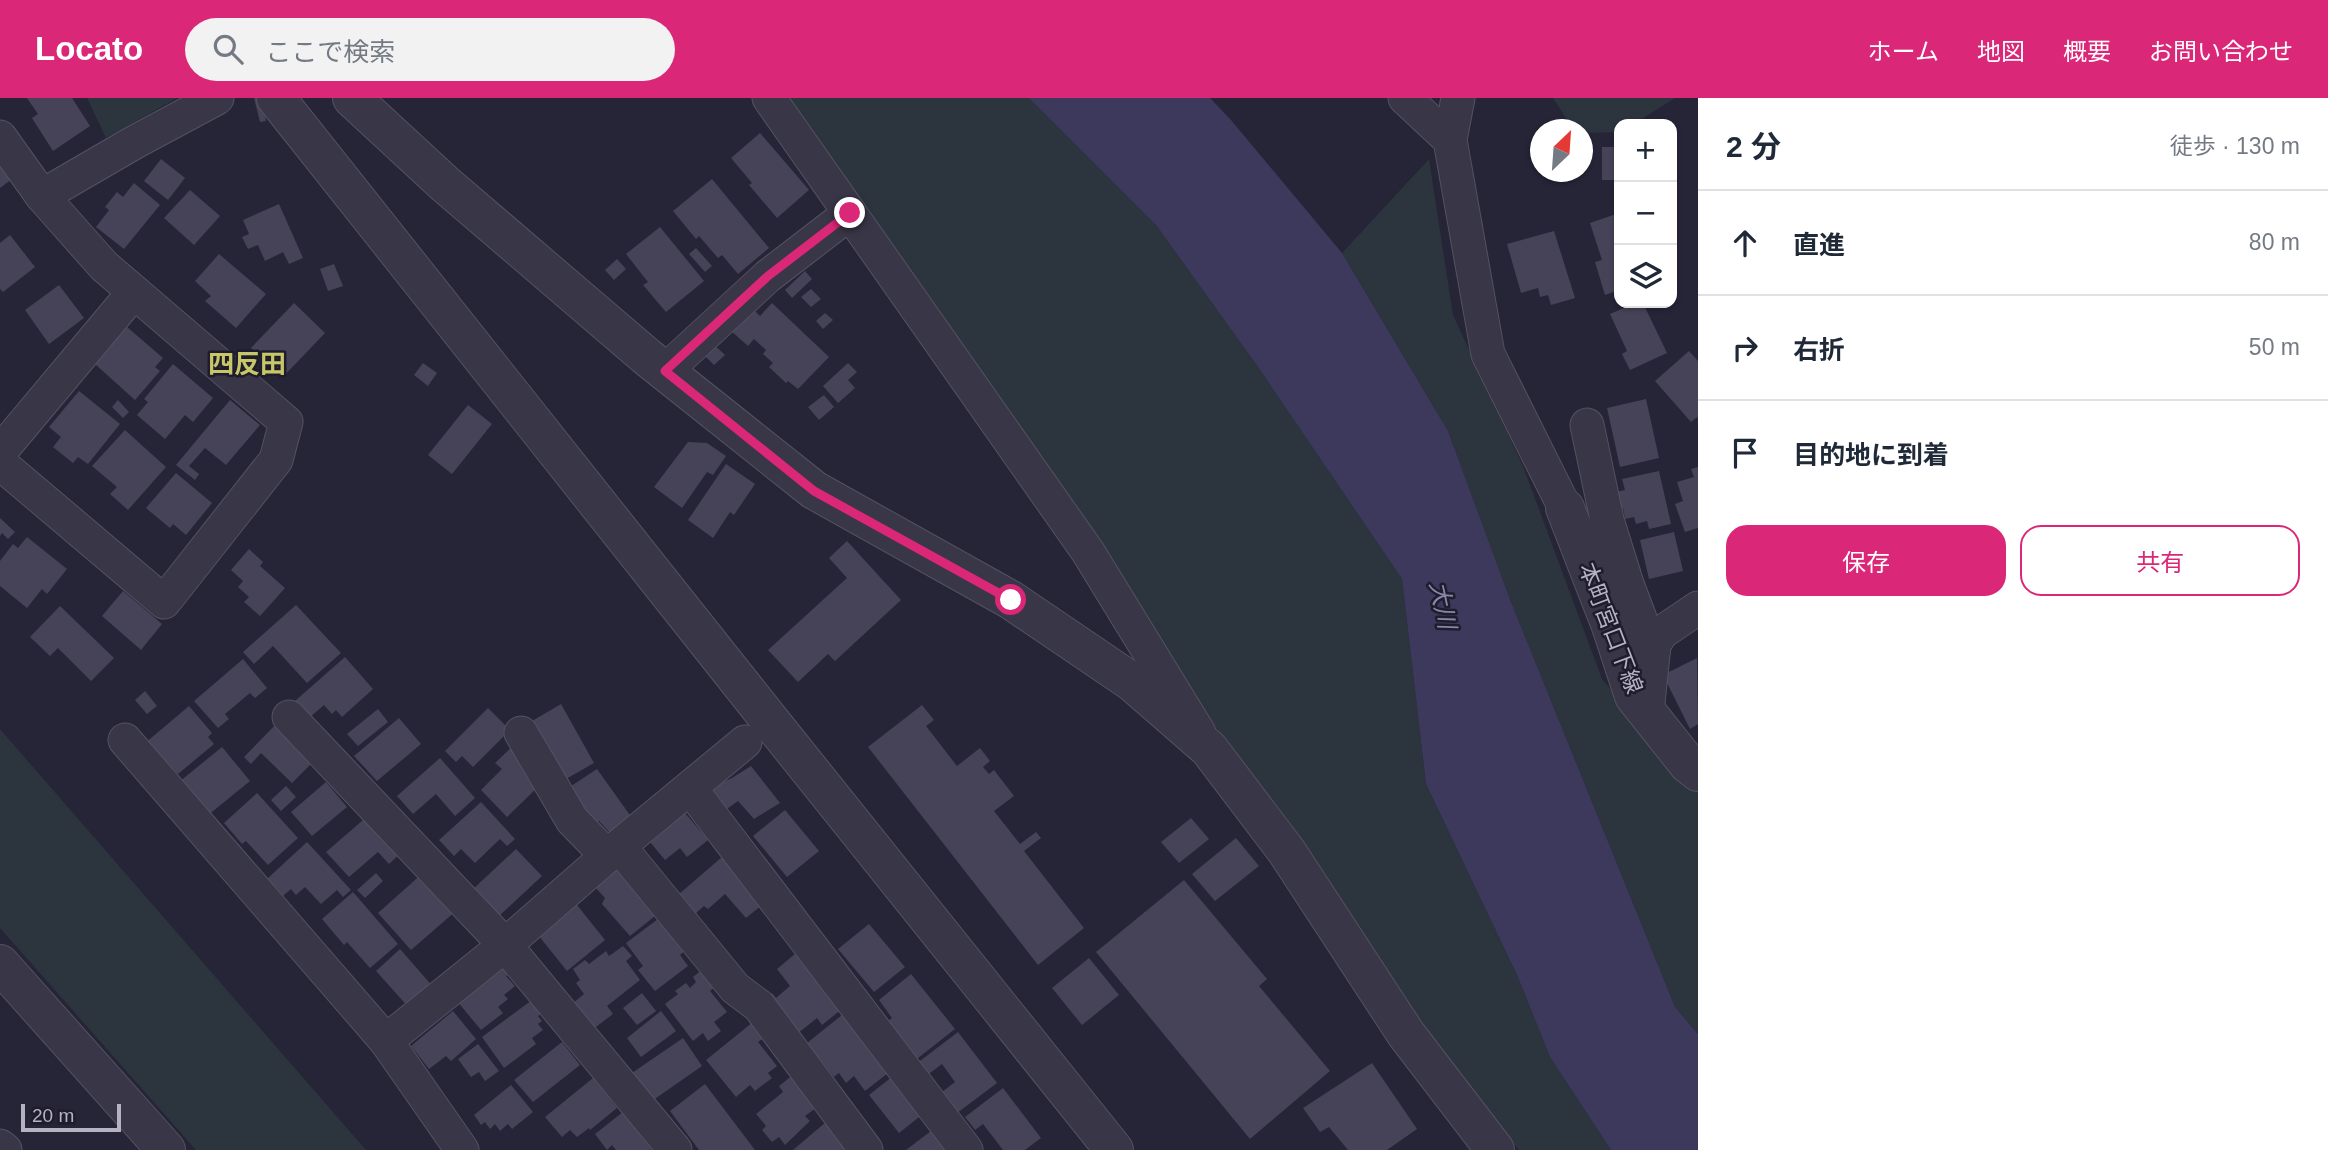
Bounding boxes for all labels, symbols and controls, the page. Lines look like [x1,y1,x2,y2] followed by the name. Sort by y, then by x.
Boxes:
[185,18,675,81] search box
[35,30,143,67] text: Locato
[209,30,247,68] icon: search
[265,37,395,67] text: ここで検索
[1868,38,1939,65] text: ホーム
[1977,38,2025,65] text: 地図
[2063,38,2111,65] text: 概要
[2149,38,2293,65] text: お問い合わせ
[1530,119,1593,182] north arrow
[1614,119,1677,308] map controls
[1614,119,1677,182] button: +
[1726,130,1781,163] text: 2 分
[2170,133,2300,159] text: 徒歩 · 130 m
[1614,182,1677,245] button: −
[834,197,865,228] route end
[1726,224,1764,262] icon: ahead
[2249,229,2300,255] text: 80 m
[1793,230,1845,260] text: 直進
[1614,245,1677,308] button: layers
[1726,329,1764,367] icon: right
[2249,334,2300,360] text: 50 m
[1793,335,1845,365] text: 右折
[208,349,286,379] district label: 四反田
[1726,434,1764,472] icon: arrive
[1793,440,1949,470] text: 目的地に到着
[1726,525,2006,596] button: 保存
[2020,525,2300,596] button: 共有
[1574,559,1648,697] street label: 本町宮口下線
[1425,579,1462,634] water label: 大川
[995,584,1026,615] route start
[21,1101,121,1133] scale bar
[32,1105,74,1126] text: 20 m

